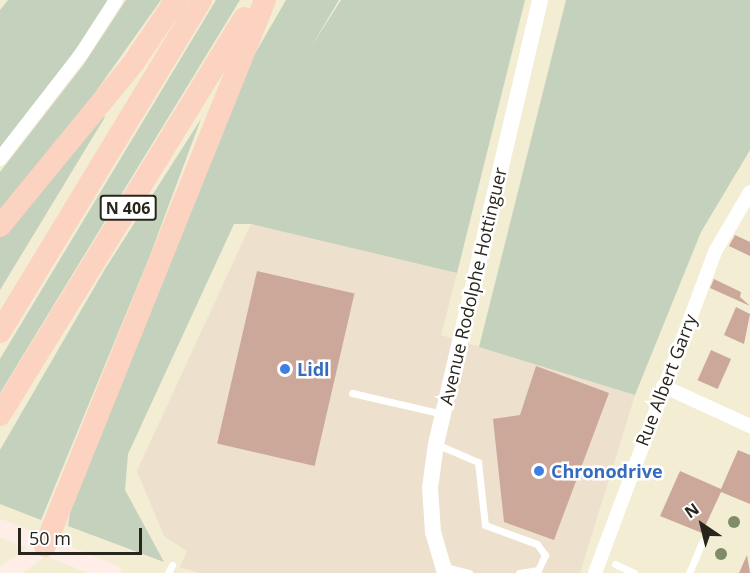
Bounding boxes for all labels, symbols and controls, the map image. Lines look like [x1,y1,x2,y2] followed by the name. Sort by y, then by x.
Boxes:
[435,165,511,407] street label: Avenue Rodolphe Hottinguer
[100,195,156,221] road number: N 406
[631,311,701,449] street label: Rue Albert Garry
[297,358,330,380] place label: Lidl
[278,362,292,376] marker: Lidl
[551,460,663,482] place label: Chronodrive
[532,464,546,478] marker: Chronodrive
[672,495,732,555] north arrow
[680,498,703,523] text: N
[21,516,146,554] scale bar
[29,526,71,550] text: 50 m

